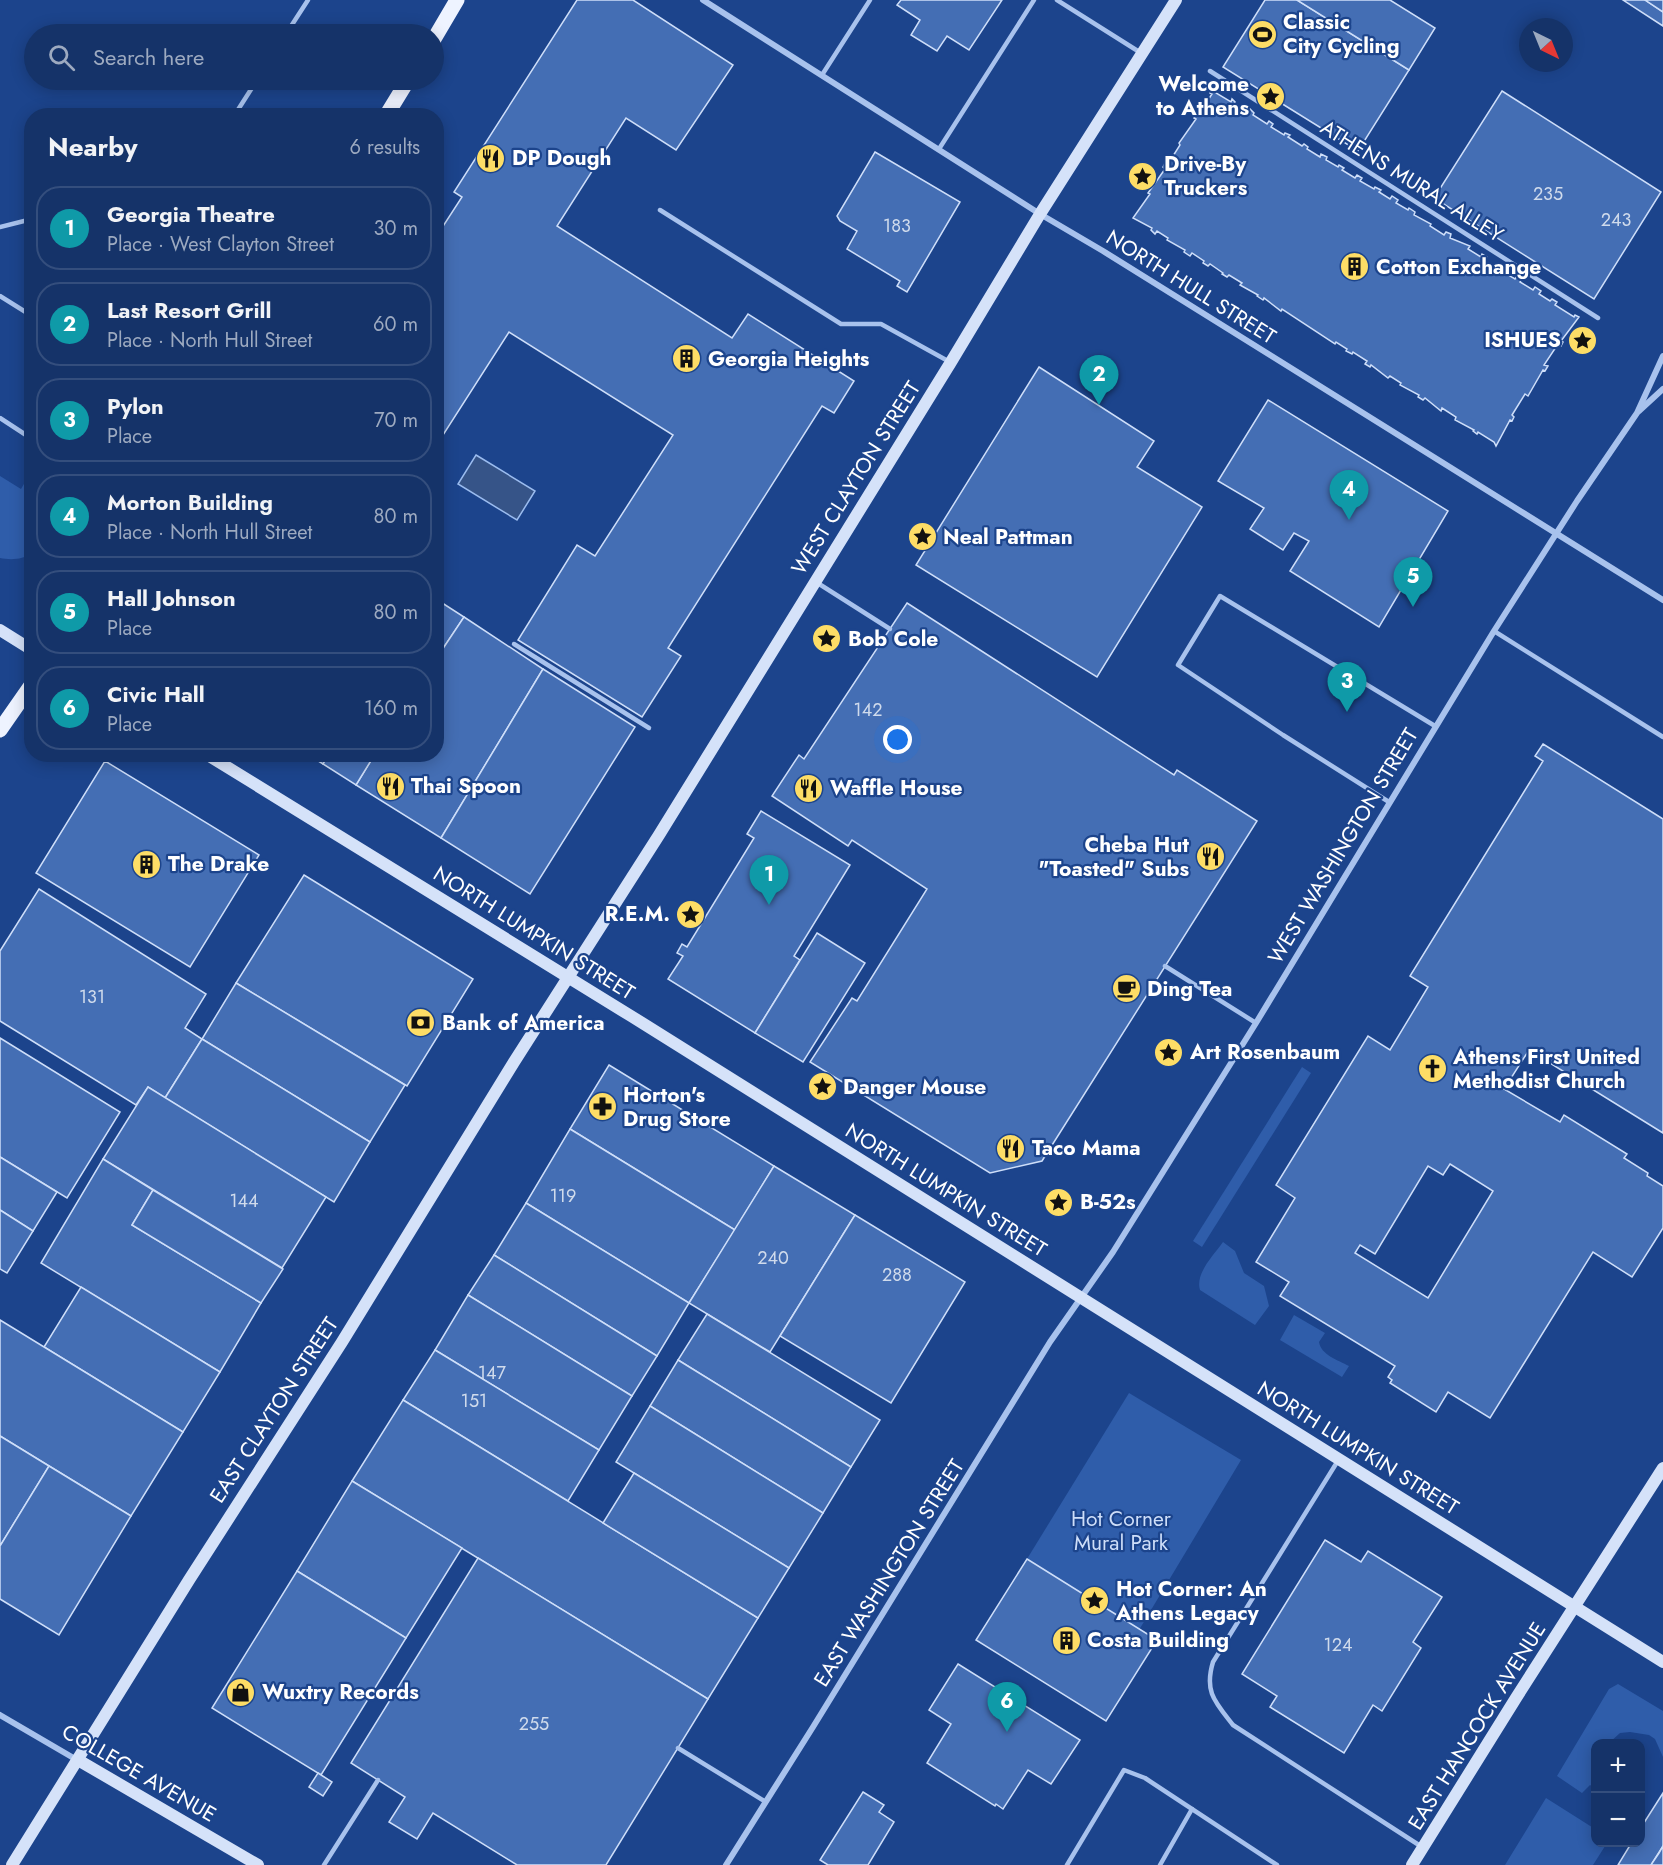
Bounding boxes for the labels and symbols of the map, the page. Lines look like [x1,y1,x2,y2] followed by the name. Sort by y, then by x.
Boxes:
[1283,7,1400,61] place label: Classic City Cycling
[1246,18,1278,50] sports icon: Classic City Cycling
[1519,18,1573,72] north arrow
[1156,69,1249,123] place label: Welcome to Athens
[1254,80,1286,112] place icon: Welcome to Athens
[1315,113,1509,250] street label: ATHENS MURAL ALLEY
[475,142,507,174] restaurant icon: DP Dough
[512,143,611,173] place label: DP Dough
[1164,149,1248,203] place label: Drive-By Truckers
[1127,160,1159,192] place icon: Drive-By Truckers
[1533,181,1563,207] house number: 235
[1601,207,1631,233] house number: 243
[883,213,911,239] house number: 183
[1100,223,1282,352] street label: NORTH HULL STREET
[1339,251,1371,283] building icon: Cotton Exchange
[1376,252,1541,282] place label: Cotton Exchange
[1566,324,1598,356] place icon: ISHUES
[1484,325,1561,355] place label: ISHUES
[671,343,703,375] building icon: Georgia Heights
[708,344,870,374] place label: Georgia Heights
[1080,356,1118,405] pin: 2
[784,375,928,580] street label: WEST CLAYTON STREET
[1330,470,1368,520] pin: 4
[906,521,938,553] place icon: Neal Pattman
[943,522,1073,552] place label: Neal Pattman
[1394,558,1432,607] pin: 5
[811,623,843,655] place icon: Bob Cole
[848,624,938,654] place label: Bob Cole
[1328,662,1366,712] pin: 3
[854,697,882,723] house number: 142
[1261,722,1425,969] street label: WEST WASHINGTON STREET
[883,725,912,754] your location
[374,770,406,802] restaurant icon: Thai Spoon
[411,771,521,801] place label: Thai Spoon
[793,772,825,804] restaurant icon: Waffle House
[830,773,963,803] place label: Waffle House
[1039,830,1189,884] place label: Cheba Hut "Toasted" Subs
[1194,841,1226,873] restaurant icon: Cheba Hut "Toasted" Subs
[131,848,163,880] building icon: The Drake
[168,849,269,879] place label: The Drake
[750,856,788,905] pin: 1
[428,859,641,1007] street label: NORTH LUMPKIN STREET
[675,898,707,930] place icon: R.E.M.
[605,899,670,929] place label: R.E.M.
[1110,973,1142,1005] cafe icon: Ding Tea
[1147,974,1232,1004] place label: Ding Tea
[79,984,105,1010] house number: 131
[405,1007,437,1039] bank icon: Bank of America
[442,1008,604,1038] place label: Bank of America
[1153,1036,1185,1068] place icon: Art Rosenbaum
[1189,1037,1340,1067] place label: Art Rosenbaum
[1452,1042,1640,1096] place label: Athens First United Methodist Church
[1416,1053,1448,1085] church icon: Athens First United Methodist Church
[806,1071,838,1103] place icon: Danger Mouse
[843,1072,986,1102] place label: Danger Mouse
[623,1080,731,1134] place label: Horton's Drug Store
[586,1091,618,1123] pharmacy icon: Horton's Drug Store
[840,1116,1053,1264] street label: NORTH LUMPKIN STREET
[995,1132,1027,1164] restaurant icon: Taco Mama
[1032,1133,1141,1163] place label: Taco Mama
[550,1183,576,1209] house number: 119
[1043,1186,1075,1218] place icon: B-52s
[1080,1187,1136,1217] place label: B-52s
[229,1188,259,1214] house number: 144
[757,1245,789,1271] house number: 240
[882,1262,912,1288] house number: 288
[203,1311,346,1509] street label: EAST CLAYTON STREET
[478,1360,507,1386] house number: 147
[1252,1374,1465,1522] street label: NORTH LUMPKIN STREET
[461,1388,487,1414] house number: 151
[807,1453,972,1692] street label: EAST WASHINGTON STREET
[1071,1504,1172,1558] park label: Hot Corner Mural Park
[1115,1574,1267,1628] place label: Hot Corner: An Athens Legacy
[1079,1585,1111,1617] place icon: Hot Corner: An Athens Legacy
[1401,1616,1553,1836] street label: EAST HANCOCK AVENUE
[1050,1624,1082,1656] building icon: Costa Building
[1087,1625,1229,1655] place label: Costa Building
[1324,1632,1352,1658] house number: 124
[225,1676,257,1708] shop icon: Wuxtry Records
[262,1677,419,1707] place label: Wuxtry Records
[988,1682,1026,1732] pin: 6
[519,1711,549,1737] house number: 255
[56,1717,222,1829] street label: COLLEGE AVENUE

